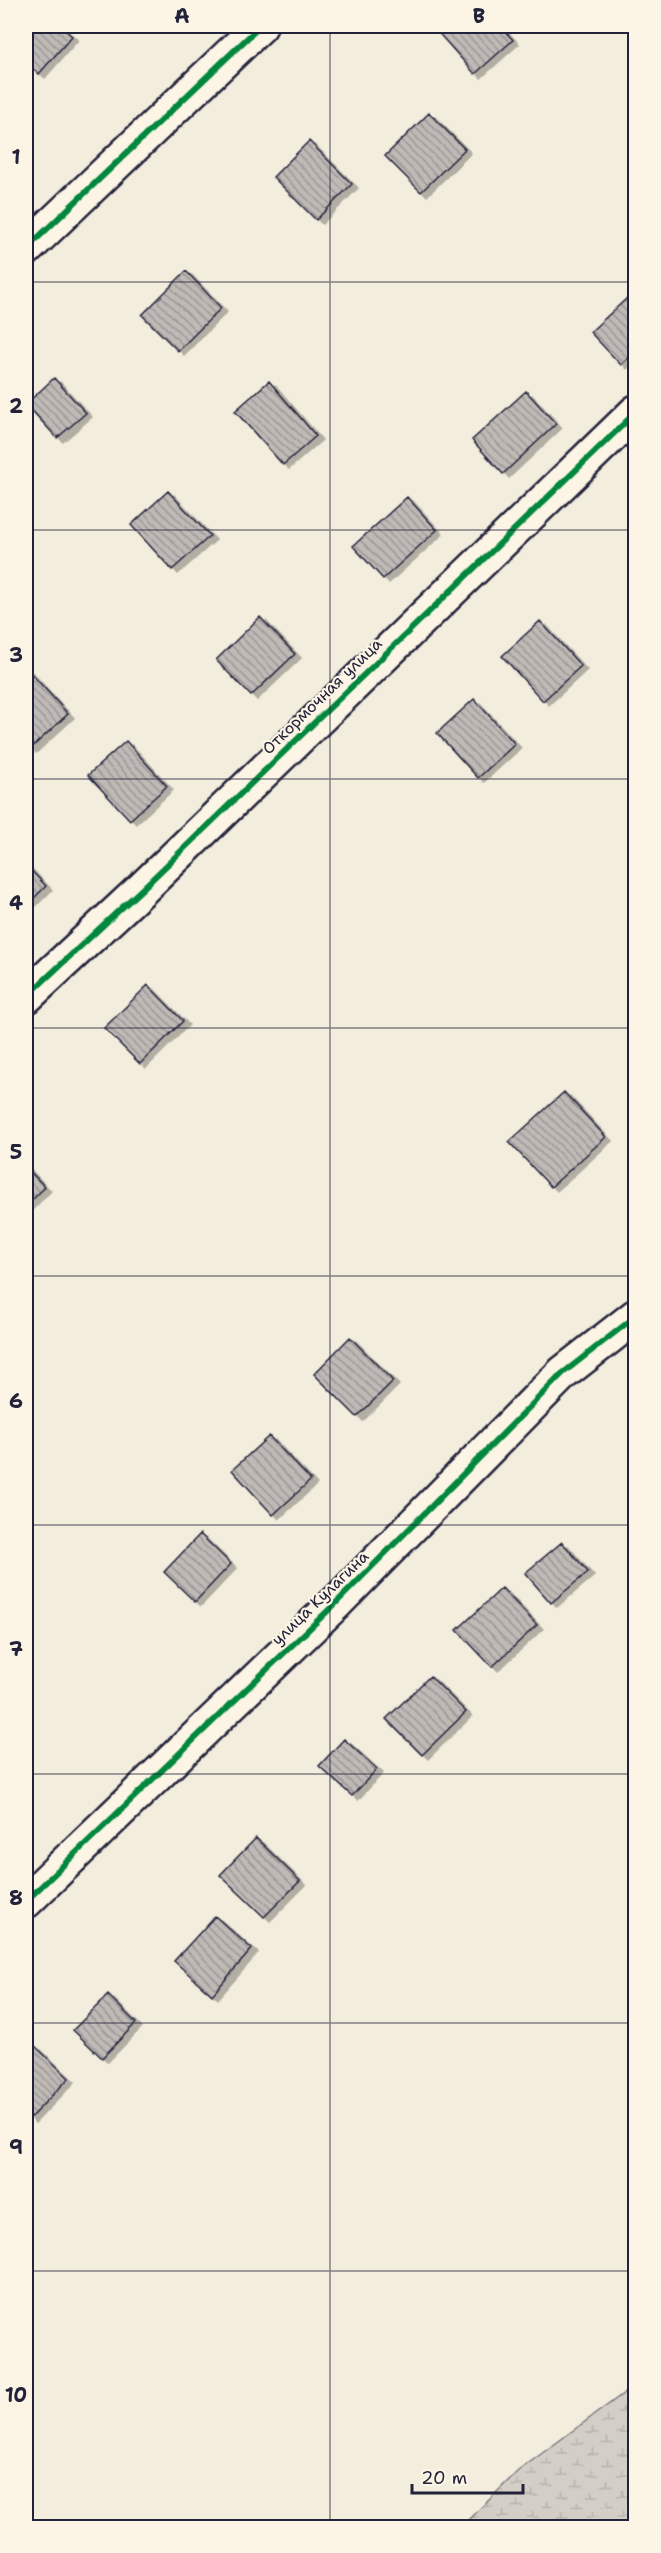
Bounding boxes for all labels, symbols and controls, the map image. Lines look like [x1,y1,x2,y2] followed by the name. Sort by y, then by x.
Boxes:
[174,3,190,29] text: A
[473,3,485,29] text: B
[11,144,21,170] text: 1
[9,393,23,419] text: 2
[258,633,386,759] street label: Откормочная улица
[9,642,23,668] text: 3
[9,890,23,916] text: 4
[10,1139,22,1165] text: 5
[9,1388,23,1414] text: 6
[267,1546,373,1650] street label: улица Кулагина
[9,1636,23,1662] text: 7
[9,1885,23,1911] text: 8
[9,2134,23,2160] text: 9
[5,2382,27,2408] text: 10
[412,2457,523,2495] scale bar
[421,2466,467,2490] text: 20 m

